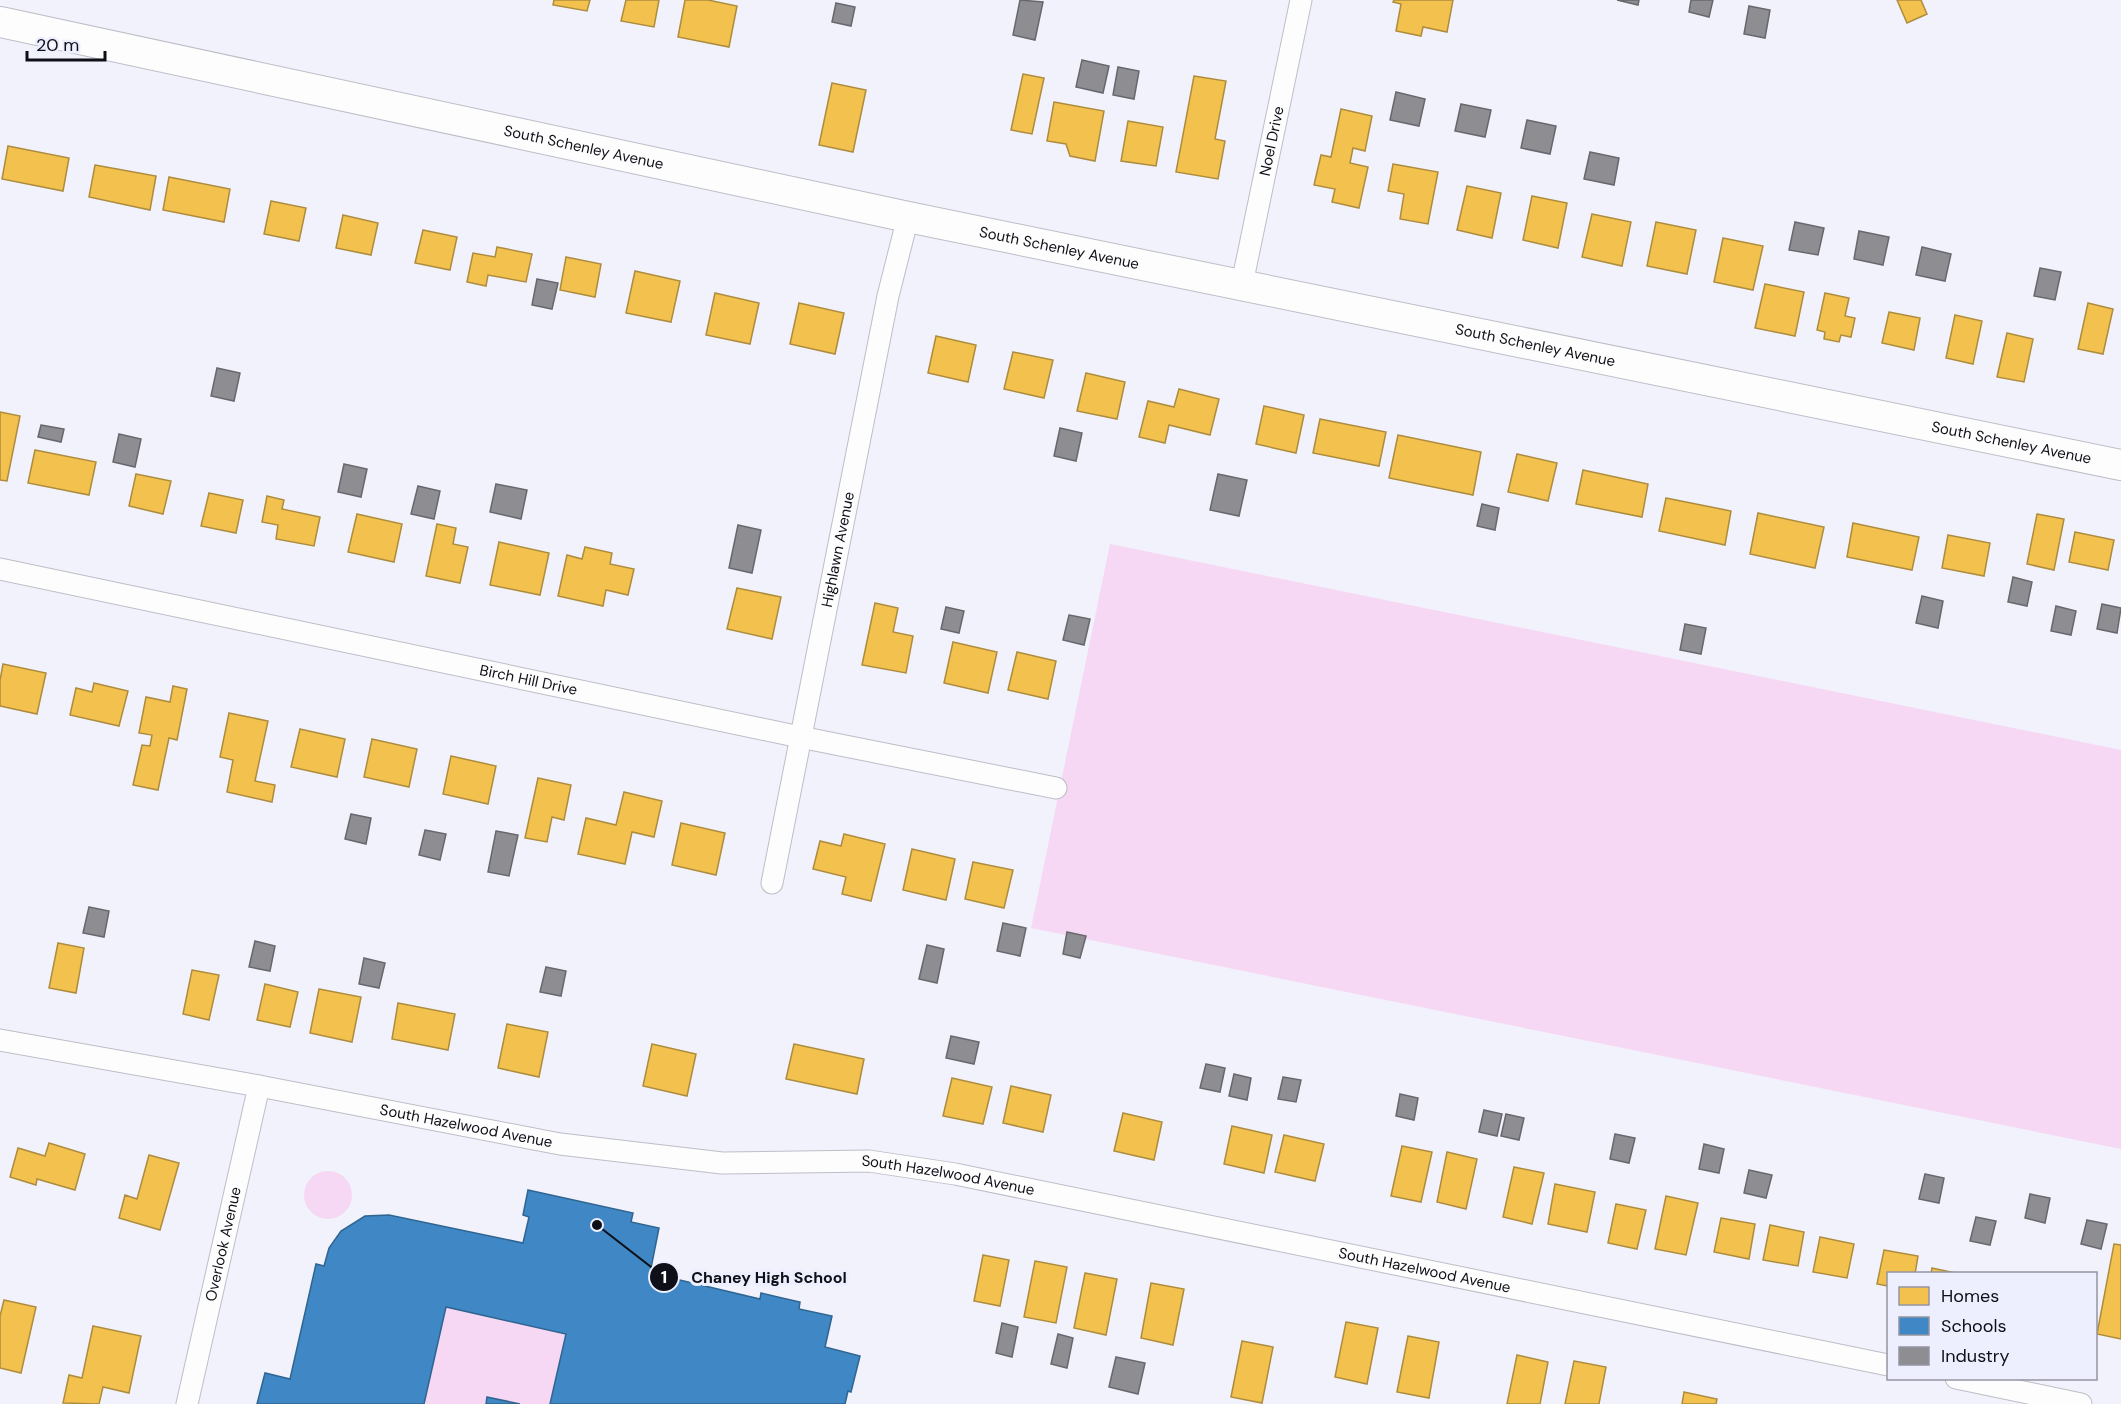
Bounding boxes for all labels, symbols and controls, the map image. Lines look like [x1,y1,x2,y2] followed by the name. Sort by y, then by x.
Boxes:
[27,24,105,62] scale bar
[36,33,79,57] text: 20 m
[1255,104,1289,178] street label: Noel Drive
[502,120,665,174] street label: South Schenley Avenue
[977,222,1141,274] street label: South Schenley Avenue
[1454,319,1617,371] street label: South Schenley Avenue
[1930,417,2093,469] street label: South Schenley Avenue
[817,490,859,609] street label: Highlawn Avenue
[478,660,579,700] street label: Birch Hill Drive
[378,1100,554,1152] street label: South Hazelwood Avenue
[861,1151,1036,1200] street label: South Hazelwood Avenue
[201,1185,246,1303] street label: Overlook Avenue
[1337,1243,1512,1298] street label: South Hazelwood Avenue
[649,1260,859,1294] callout: Chaney High School
[661,1265,667,1289] text: 1
[691,1267,847,1288] text: Chaney High School
[1887,1272,2097,1380] legend
[1941,1284,1999,1308] text: Homes
[1941,1314,2006,1338] text: Schools
[1941,1344,2010,1368] text: Industry

